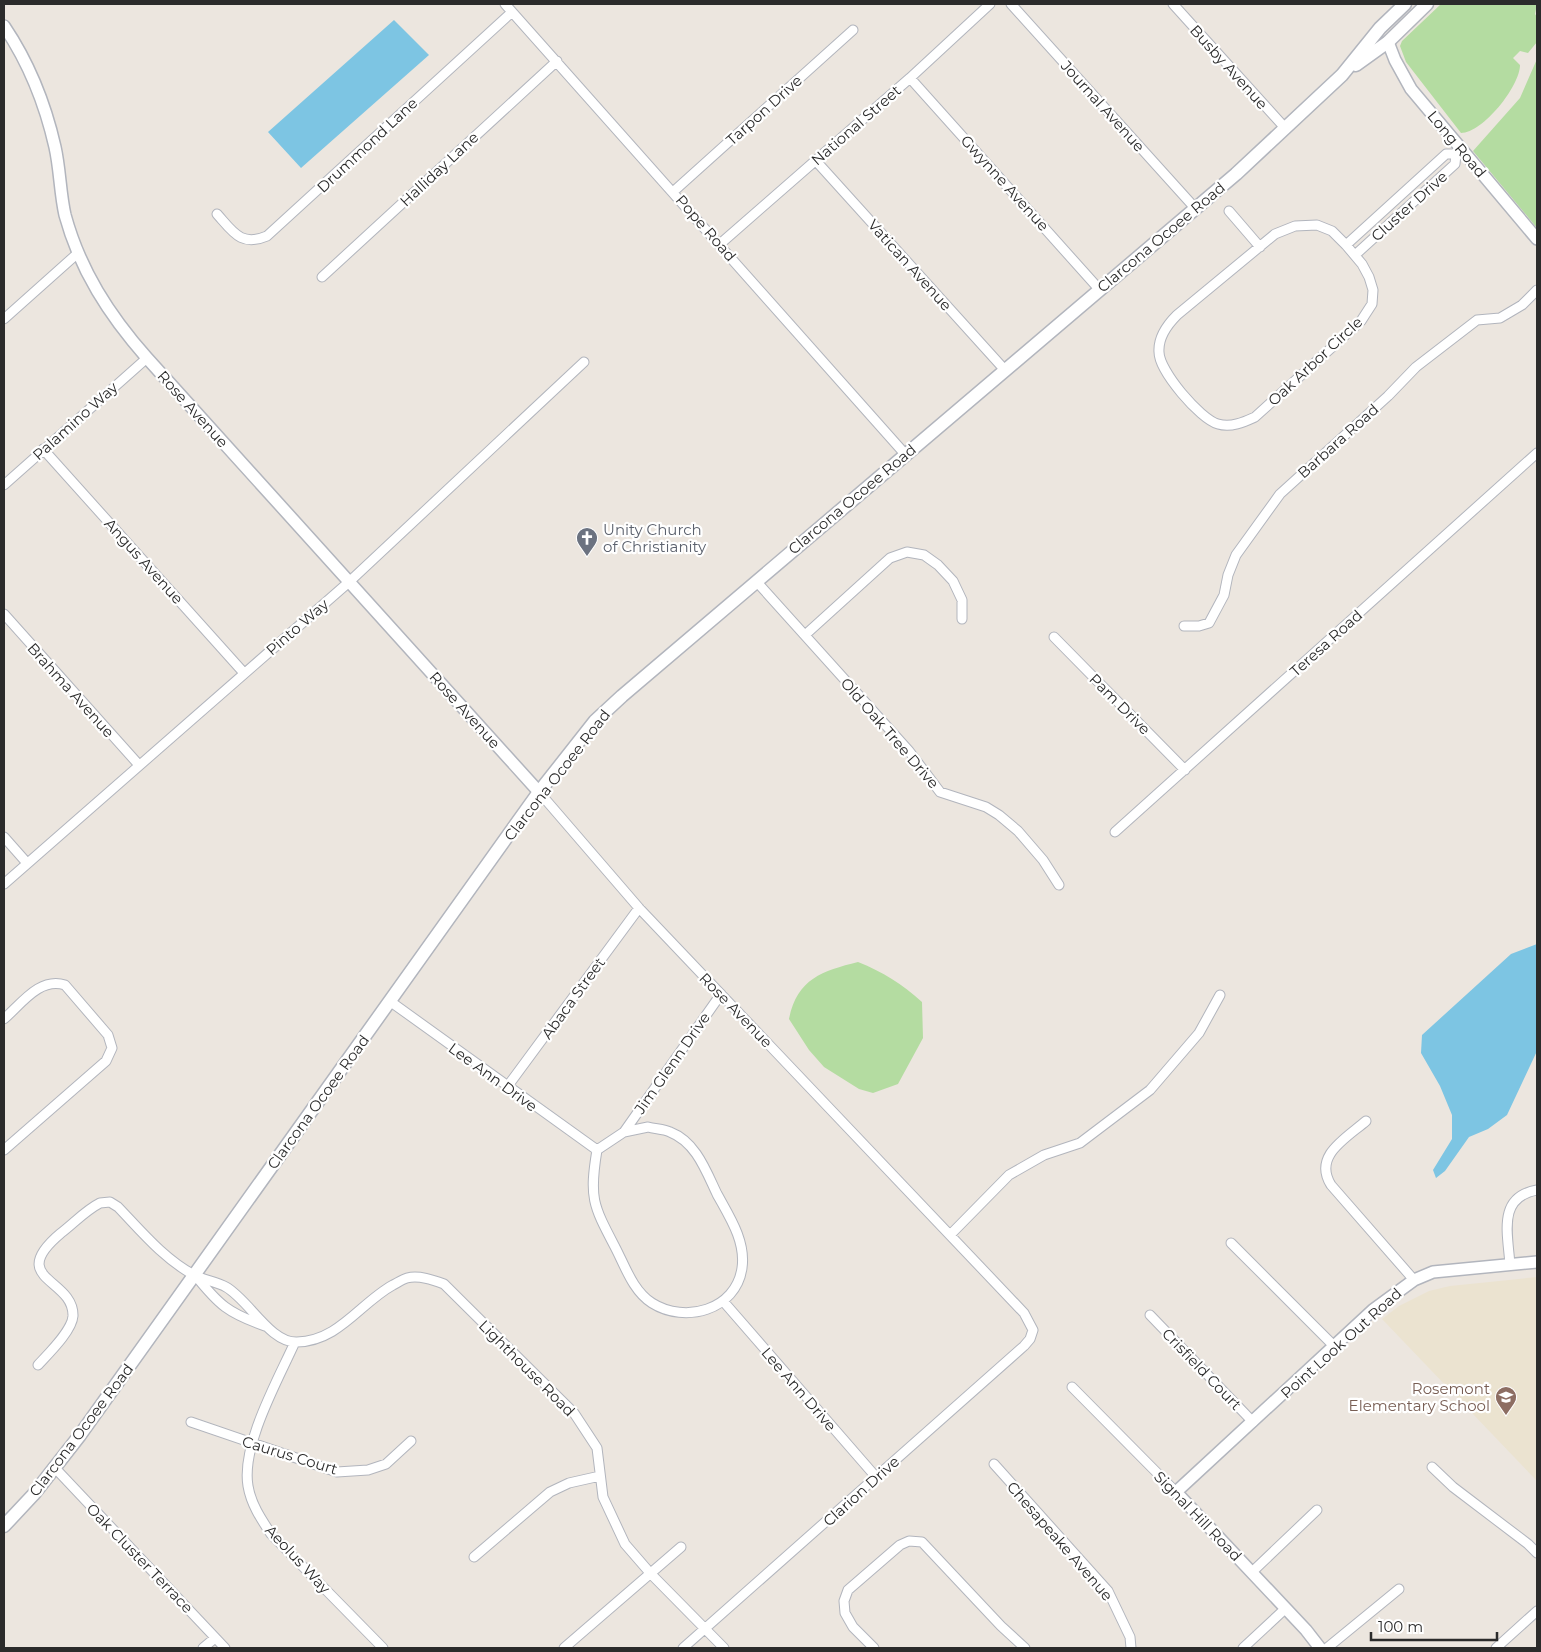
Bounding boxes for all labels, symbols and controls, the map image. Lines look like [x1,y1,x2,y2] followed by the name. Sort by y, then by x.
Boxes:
[1186,21,1272,113] street label: Busby Avenue
[1056,56,1149,156] street label: Journal Avenue
[722,71,806,149] street label: Tarpon Drive
[807,81,905,169] street label: National Street
[313,93,421,197] street label: Drummond Lane
[1423,107,1491,181] street label: Long Road
[396,128,482,210] street label: Halliday Lane
[957,131,1053,235] street label: Gwynne Avenue
[1367,167,1451,245] street label: Cluster Drive
[1093,178,1229,296] street label: Clarcona Ocoee Road
[672,191,740,265] street label: Pope Road
[864,215,956,315] street label: Vatican Avenue
[1264,312,1366,410] street label: Oak Arbor Circle
[153,367,233,451] street label: Rose Avenue
[28,377,122,464] street label: Palamino Way
[1294,400,1382,482] street label: Barbara Road
[784,440,920,558] street label: Clarcona Ocoee Road
[100,514,188,608] street label: Angus Avenue
[603,520,707,556] place label: Unity Church of Christianity
[575,526,599,557] church icon: Unity Church of Christianity
[262,594,333,659] street label: Pinto Way
[1286,605,1366,681] street label: Teresa Road
[23,639,119,741] street label: Brahma Avenue
[425,668,505,752] street label: Rose Avenue
[1086,670,1154,738] street label: Pam Drive
[837,674,943,792] street label: Old Oak Tree Drive
[500,705,614,845] street label: Clarcona Ocoee Road
[537,953,609,1043] street label: Abaca Street
[695,968,777,1052] street label: Rose Avenue
[629,1009,714,1118] street label: Jim Glenn Drive
[263,1031,373,1173] street label: Clarcona Ocoee Road
[445,1038,541,1116] street label: Lee Ann Drive
[1276,1284,1406,1402] street label: Point Look Out Road
[475,1316,579,1420] street label: Lighthouse Road
[1158,1324,1246,1414] street label: Crisfield Court
[757,1343,841,1435] street label: Lee Ann Drive
[25,1360,137,1500] street label: Clarcona Ocoee Road
[1349,1379,1490,1415] place label: Rosemont Elementary School
[1494,1385,1518,1416] school or university icon: Rosemont Elementary School
[240,1431,340,1479] street label: Caurus Court
[819,1452,903,1530] street label: Clarion Drive
[1150,1467,1246,1565] street label: Signal Hill Road
[1003,1477,1117,1605] street label: Chesapeake Avenue
[83,1499,197,1617] street label: Oak Cluster Terrace
[261,1521,335,1598] street label: Aeolus Way
[1371,1610,1497,1642] scale bar
[1378,1617,1423,1636] text: 100 m

